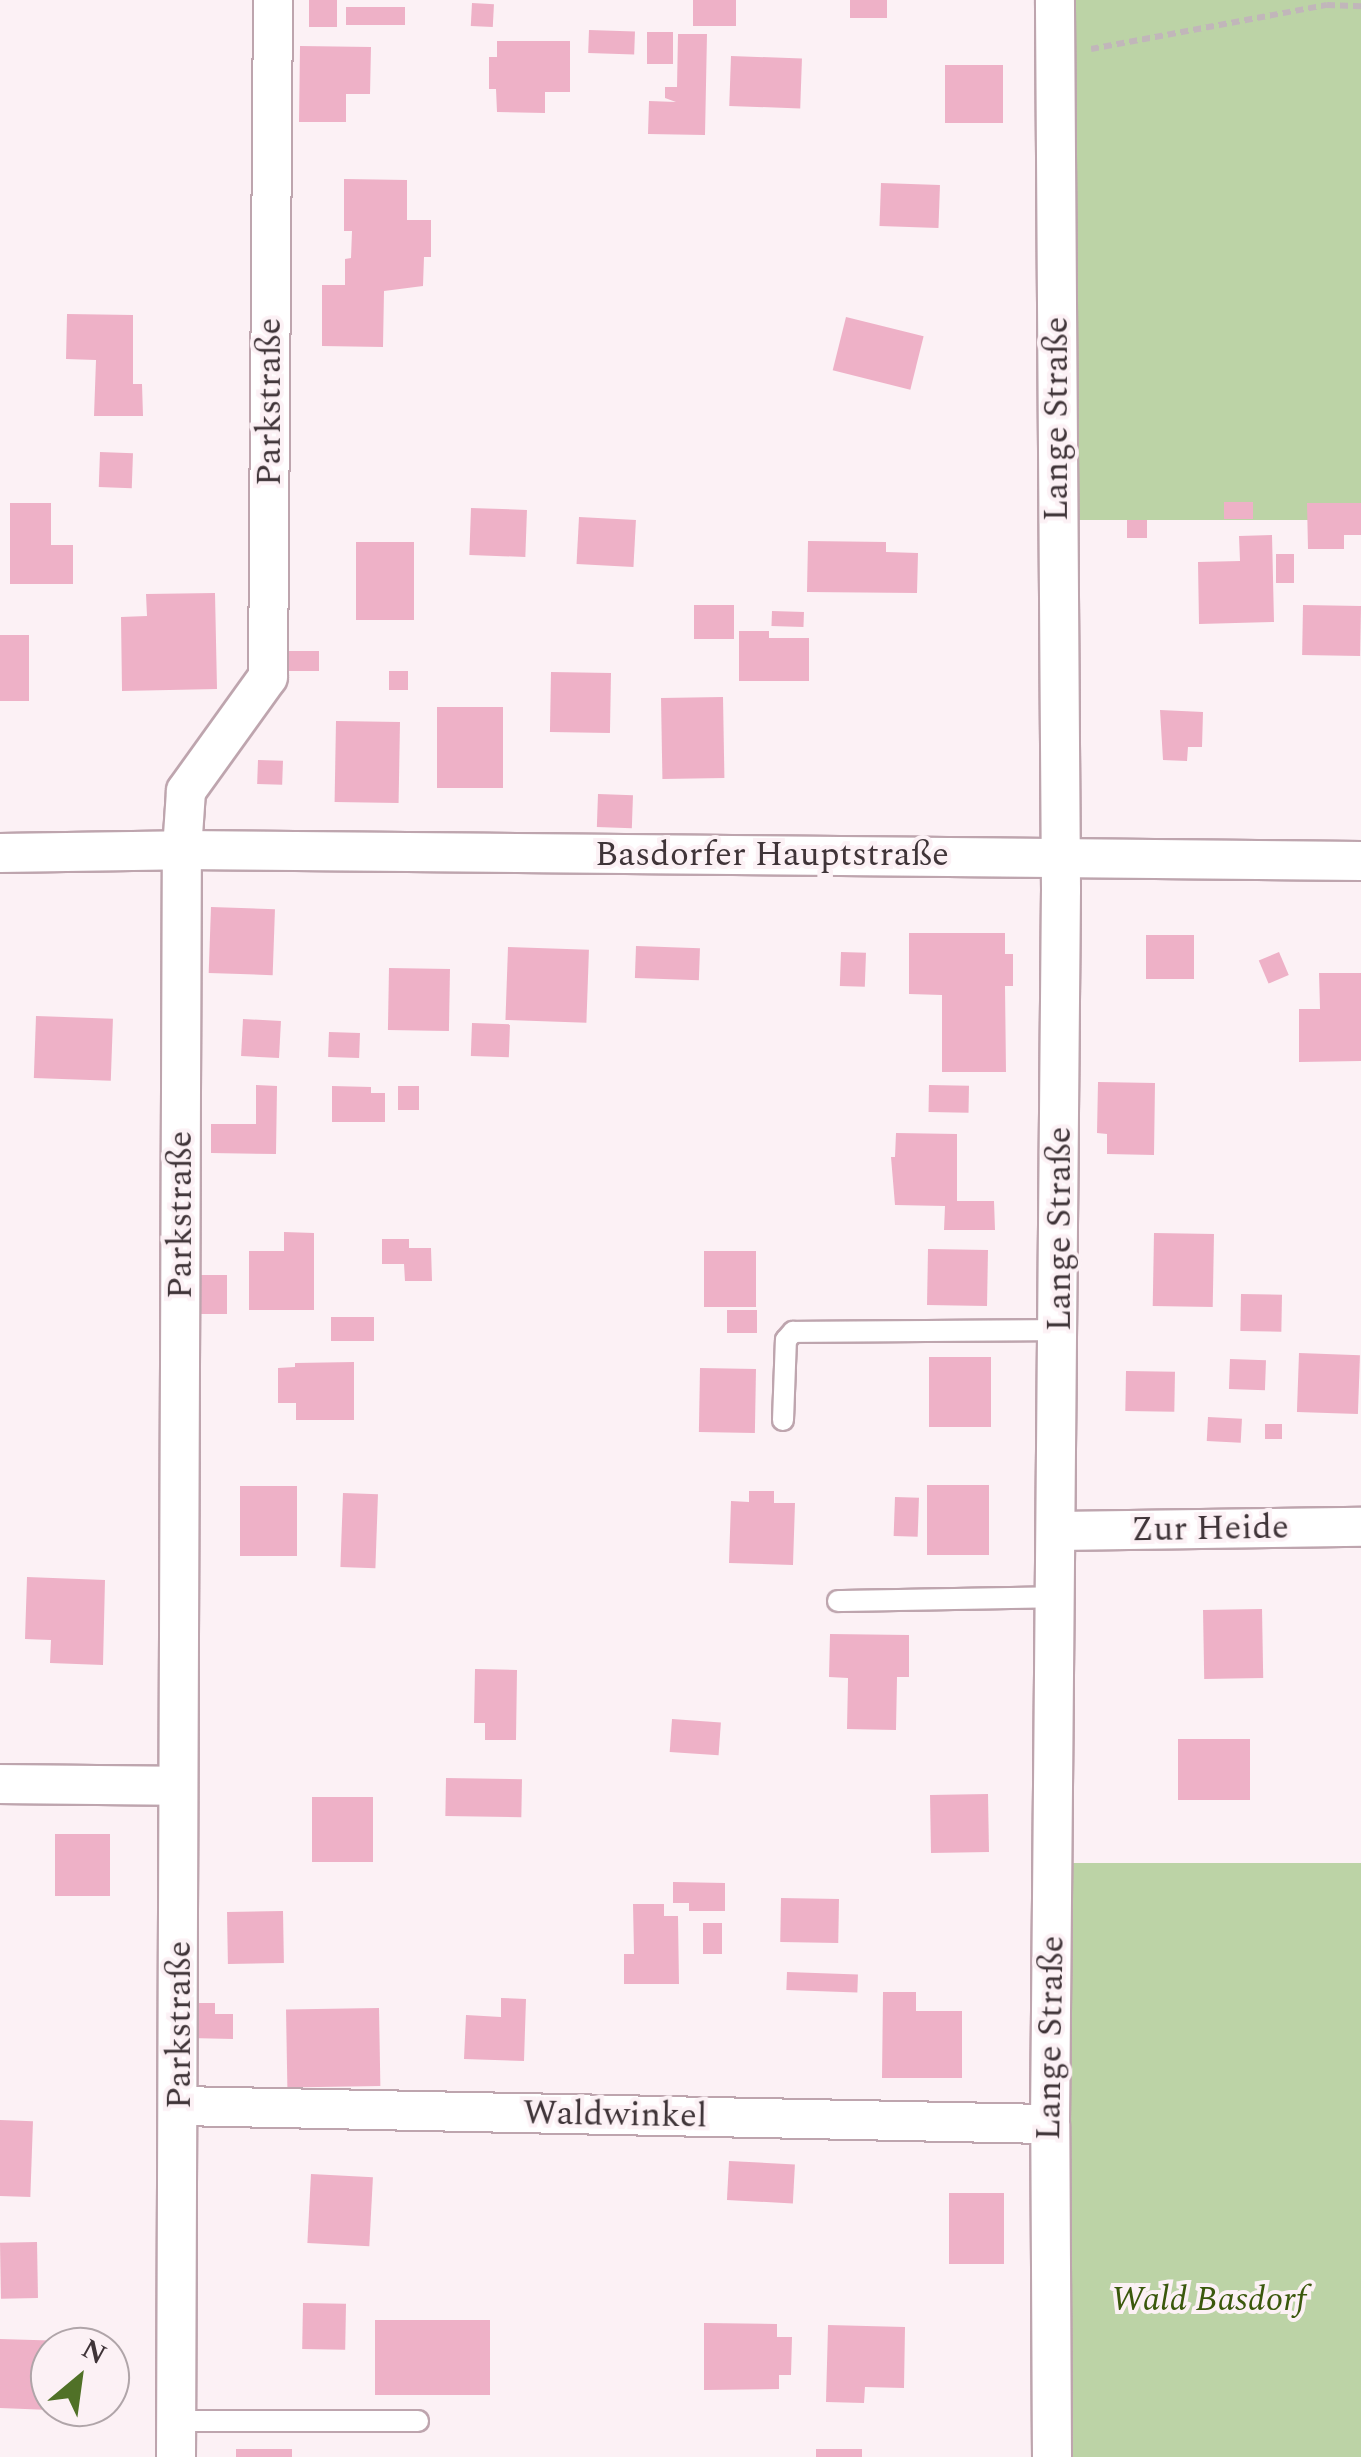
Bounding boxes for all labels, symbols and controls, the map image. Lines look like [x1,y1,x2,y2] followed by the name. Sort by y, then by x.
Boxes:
[1036,317,1078,521] street label: Lange Straße
[249,318,291,486] street label: Parkstraße
[595,834,949,876] street label: Basdorfer Hauptstraße
[1039,1127,1081,1331] street label: Lange Straße
[160,1131,202,1299] street label: Parkstraße
[1131,1507,1289,1551] street label: Zur Heide
[1028,1935,1074,2141] street label: Lange Straße
[159,1941,201,2109] street label: Parkstraße
[523,2092,707,2138] street label: Waldwinkel
[1111,2279,1307,2321] park label: Wald Basdorf
[30,2327,130,2427] north arrow
[73,2328,114,2376] text: N

